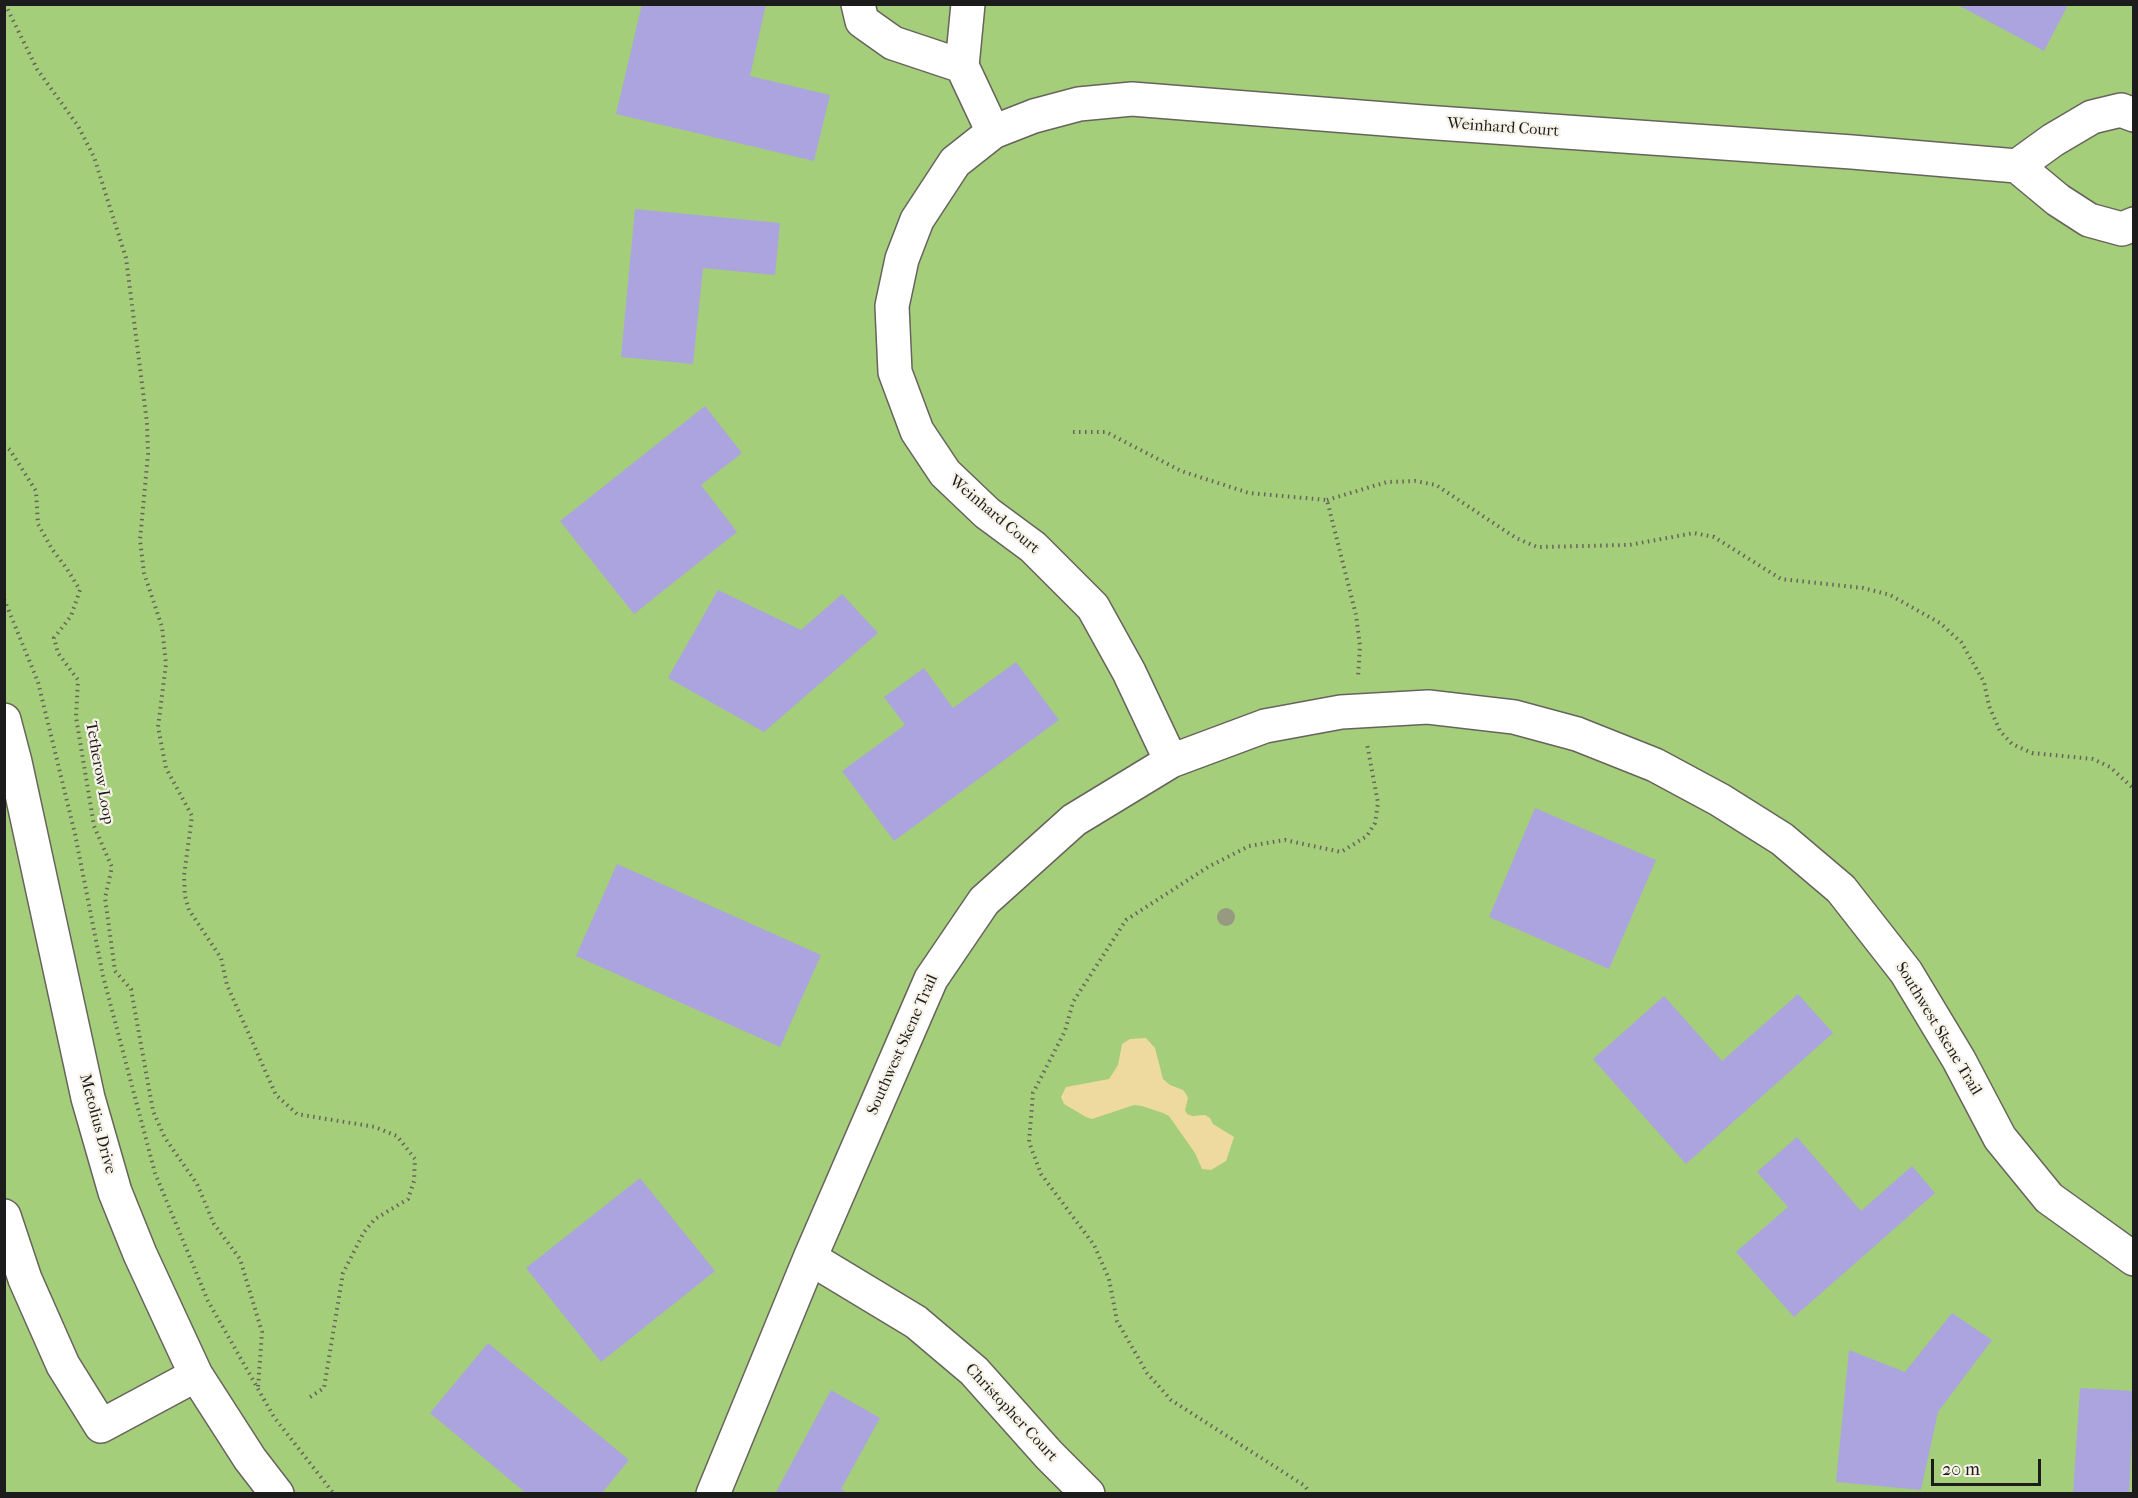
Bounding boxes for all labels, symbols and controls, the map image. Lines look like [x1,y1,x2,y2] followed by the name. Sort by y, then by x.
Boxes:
[1446,115,1560,141] street label: Weinhard Court
[945,472,1043,558] street label: Weinhard Court
[80,720,118,826] street label: Tetherow Loop
[1891,959,1985,1099] street label: Southwest Skene Trail
[863,972,943,1118] street label: Southwest Skene Trail
[74,1072,120,1176] street label: Metolius Drive
[961,1360,1061,1466] street label: Christopher Court
[1934,1447,2044,1485] scale bar
[1942,1459,1980,1480] text: 20 m

